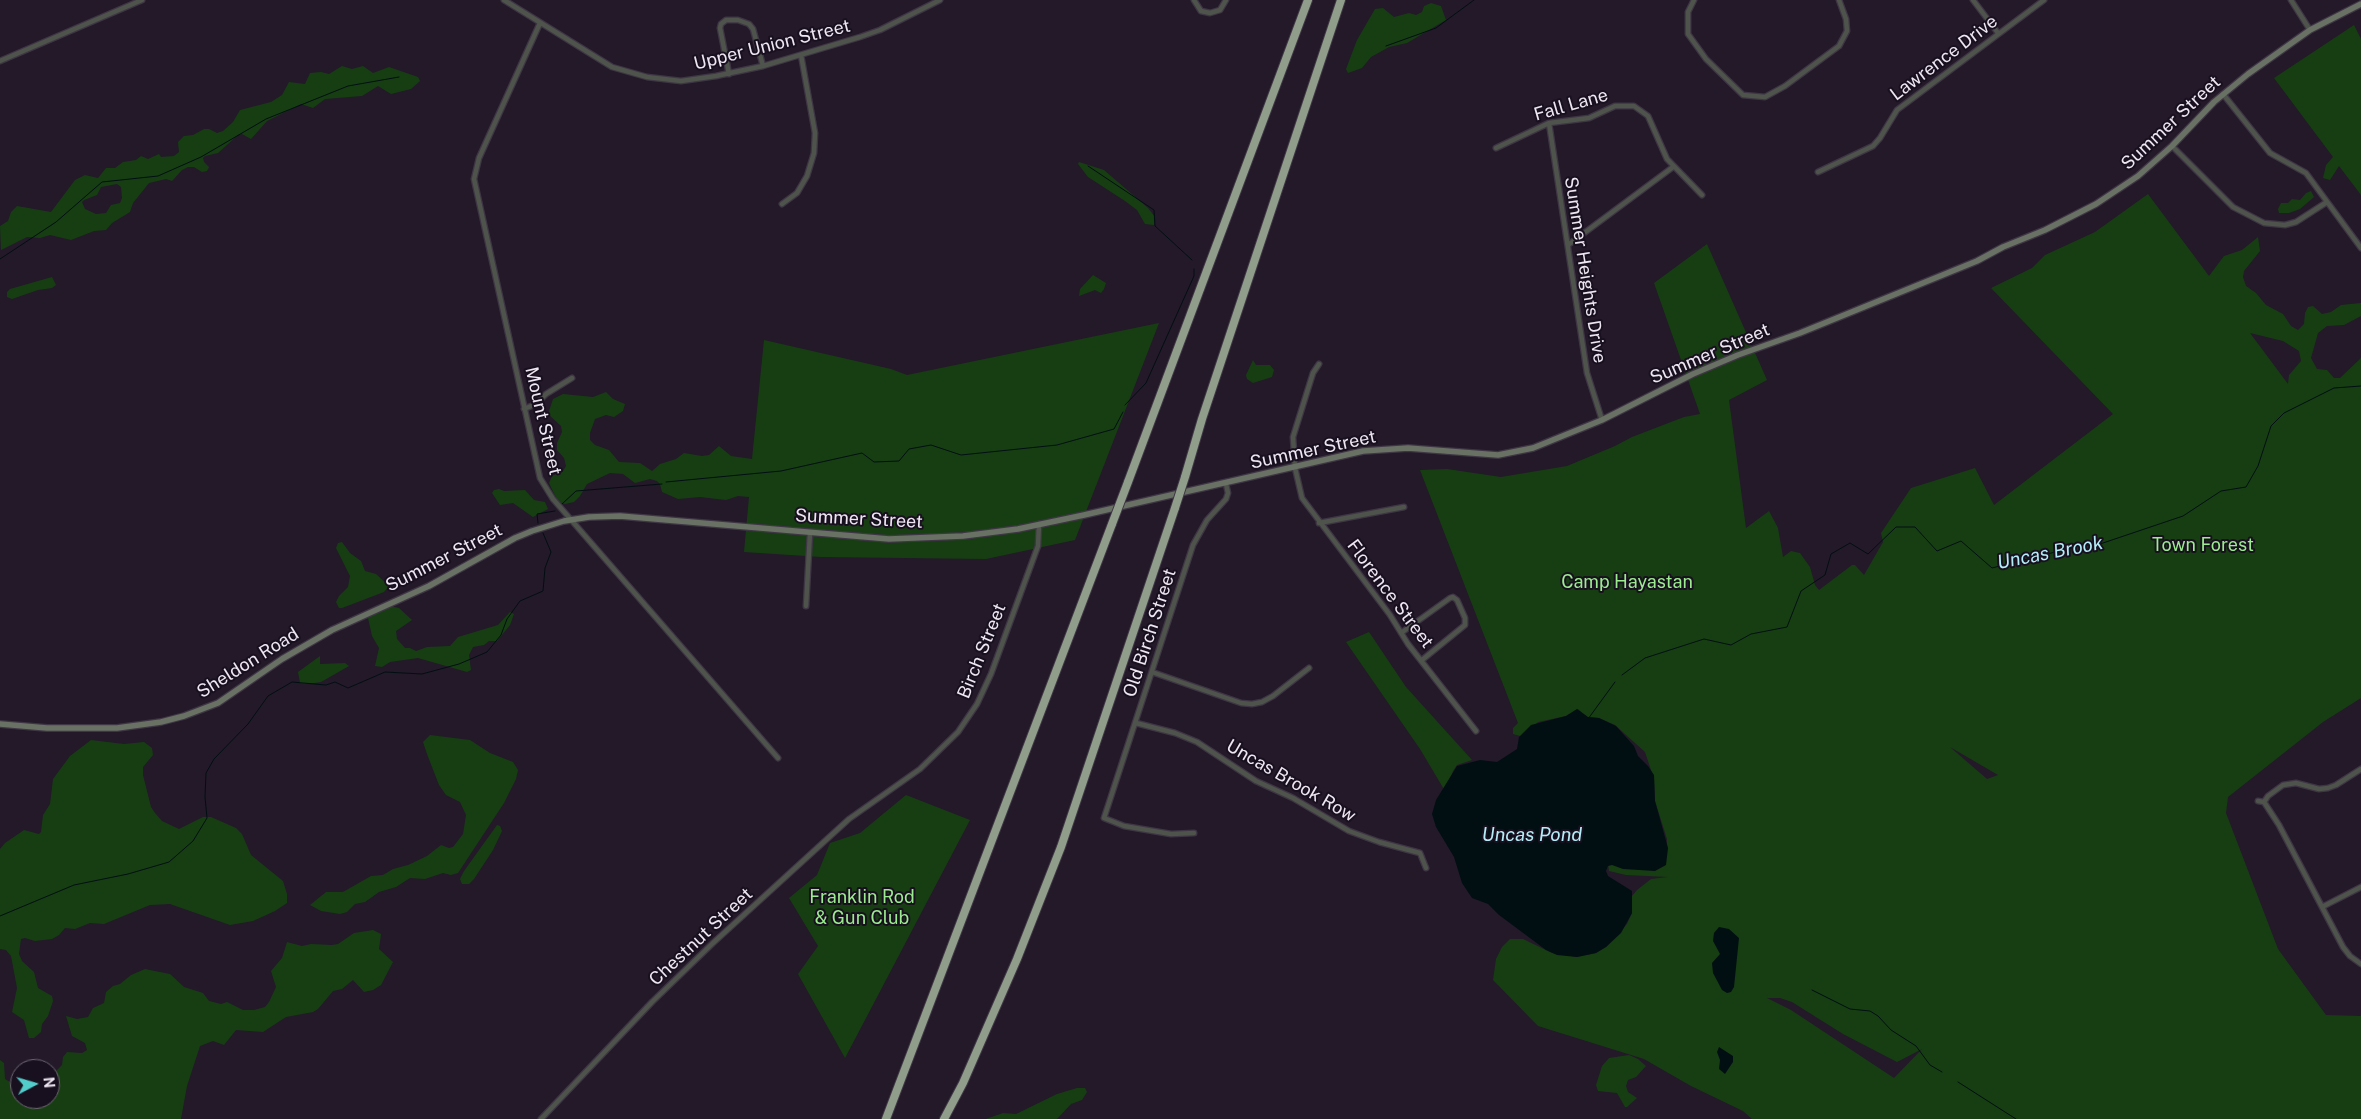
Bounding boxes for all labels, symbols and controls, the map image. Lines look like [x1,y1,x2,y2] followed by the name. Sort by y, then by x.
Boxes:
[1886,11,2002,105] street label: Lawrence Drive
[691,15,853,75] street label: Upper Union Street
[2117,71,2225,175] street label: Summer Street
[1531,84,1611,126] street label: Fall Lane
[1560,175,1610,365] street label: Summer Heights Drive
[1647,319,1773,389] street label: Summer Street
[520,365,566,477] street label: Mount Street
[1248,426,1378,474] street label: Summer Street
[795,505,923,533] street label: Summer Street
[382,519,506,597] street label: Summer Street
[1995,532,2105,574] water label: Uncas Brook
[2152,534,2254,556] park label: Town Forest
[1342,536,1438,652] street label: Florence Street
[1119,566,1181,700] street label: Old Birch Street
[1561,571,1693,593] park label: Camp Hayastan
[953,600,1011,702] street label: Birch Street
[193,623,303,703] street label: Sheldon Road
[1222,735,1360,827] street label: Uncas Brook Row
[1482,824,1582,846] water label: Uncas Pond
[645,884,757,990] street label: Chestnut Street
[809,886,915,929] park label: Franklin Rod & Gun Club
[10,1059,60,1109] north arrow
[40,1076,57,1089] text: N

